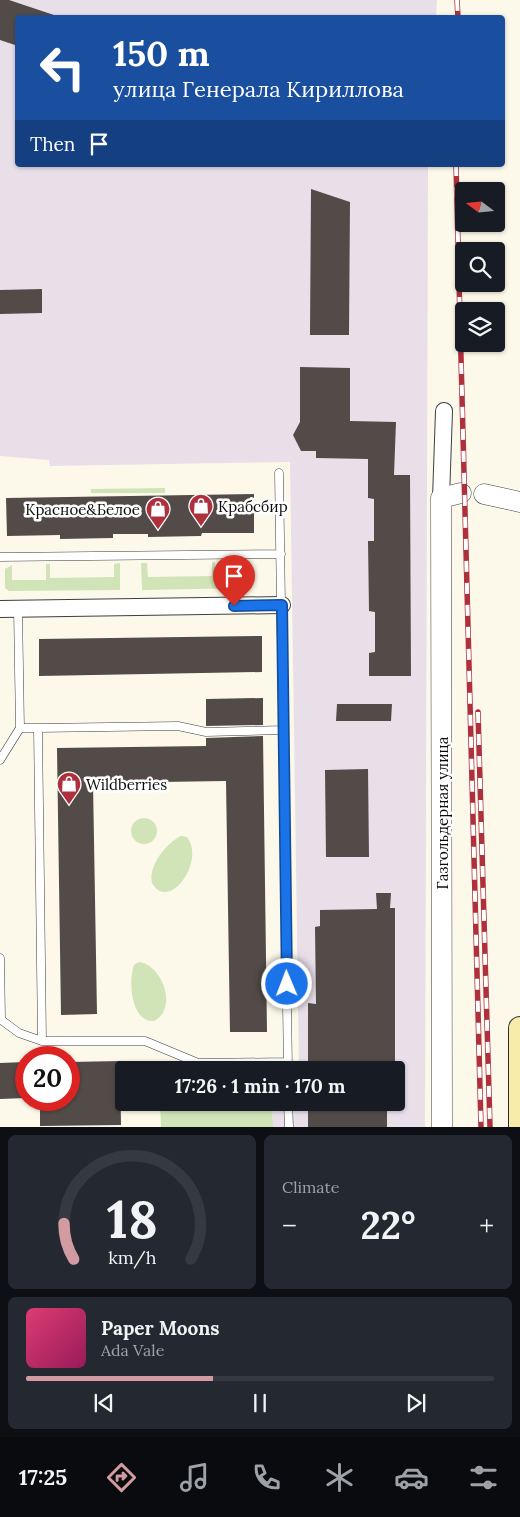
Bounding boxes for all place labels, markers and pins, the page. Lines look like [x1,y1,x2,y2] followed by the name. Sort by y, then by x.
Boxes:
[188,493,214,527] shop icon: Крабсбир
[145,496,171,530] shop icon: Красное&Белое
[218,497,288,516] place label: Крабсбир
[25,500,140,519] place label: Красное&Белое
[213,555,255,606] pin
[56,771,82,805] shop icon: Wildberries
[86,775,167,794] place label: Wildberries

